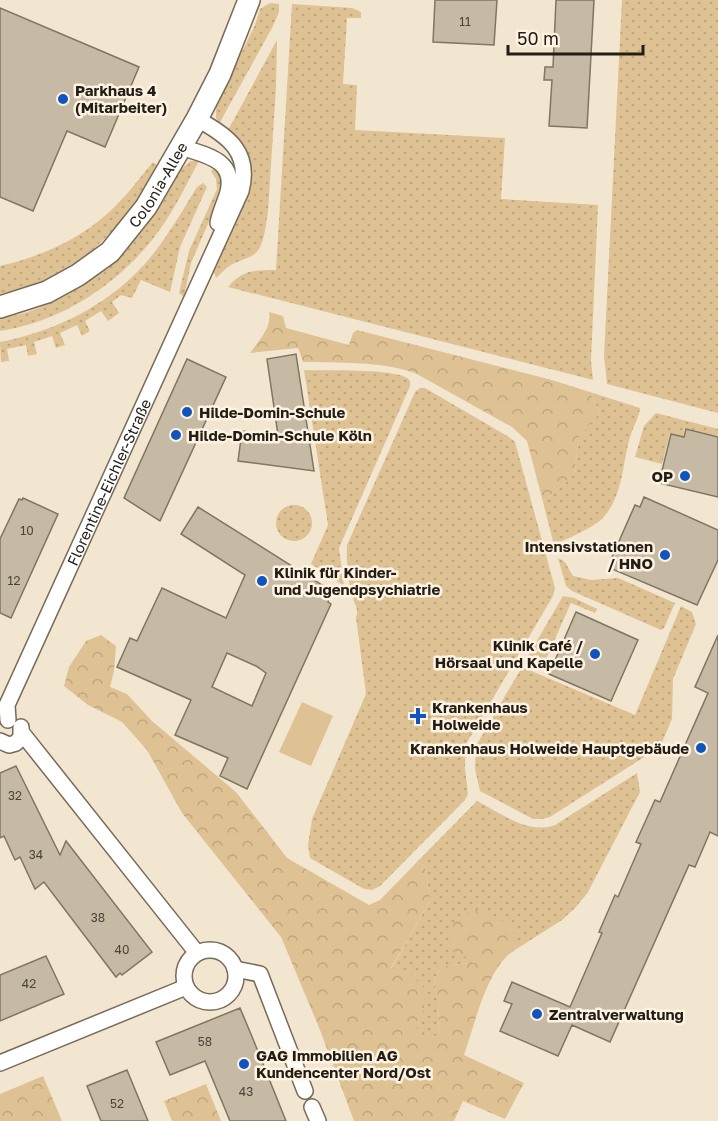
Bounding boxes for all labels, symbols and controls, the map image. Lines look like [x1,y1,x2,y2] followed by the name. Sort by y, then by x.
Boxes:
[459,14,471,29] house number: 11
[508,18,643,56] scale bar
[517,27,559,49] text: 50 m
[75,81,167,116] place label: Parkhaus 4 (Mitarbeiter)
[56,92,70,106] marker: Parkhaus 4 (Mitarbeiter)
[124,138,191,231] street label: Colonia-Allee
[63,396,154,568] street label: Florentine-Eichler-Straße
[199,403,346,421] place label: Hilde-Domin-Schule
[180,405,194,419] marker: Hilde-Domin-Schule
[188,426,372,444] place label: Hilde-Domin-Schule Köln
[169,428,183,442] marker: Hilde-Domin-Schule Köln
[651,467,673,485] place label: OP
[678,469,692,483] marker: OP
[20,523,34,538] house number: 10
[524,537,653,572] place label: Intensivstationen / HNO
[658,548,672,562] marker: Intensivstationen / HNO
[274,563,440,598] place label: Klinik für Kinder- und Jugendpsychiatrie
[8,573,20,588] house number: 12
[255,574,269,588] marker: Klinik für Kinder- und Jugendpsychiatrie
[435,636,584,671] place label: Klinik Café / Hörsaal und Kapelle
[588,647,602,661] marker: Klinik Café / Hörsaal und Kapelle
[432,698,528,733] place label: Krankenhaus Holweide
[409,707,427,725] marker: Krankenhaus Holweide
[410,739,689,757] place label: Krankenhaus Holweide Hauptgebäude
[694,741,708,755] marker: Krankenhaus Holweide Hauptgebäude
[8,788,22,803] house number: 32
[29,847,43,862] house number: 34
[91,910,105,925] house number: 38
[115,942,129,957] house number: 40
[22,976,36,991] house number: 42
[549,1005,684,1023] place label: Zentralverwaltung
[530,1007,544,1021] marker: Zentralverwaltung
[198,1034,212,1049] house number: 58
[256,1046,431,1081] place label: GAG Immobilien AG Kundencenter Nord/Ost
[237,1057,251,1071] marker: GAG Immobilien AG Kundencenter Nord/Ost
[239,1084,253,1099] house number: 43
[110,1096,124,1111] house number: 52

